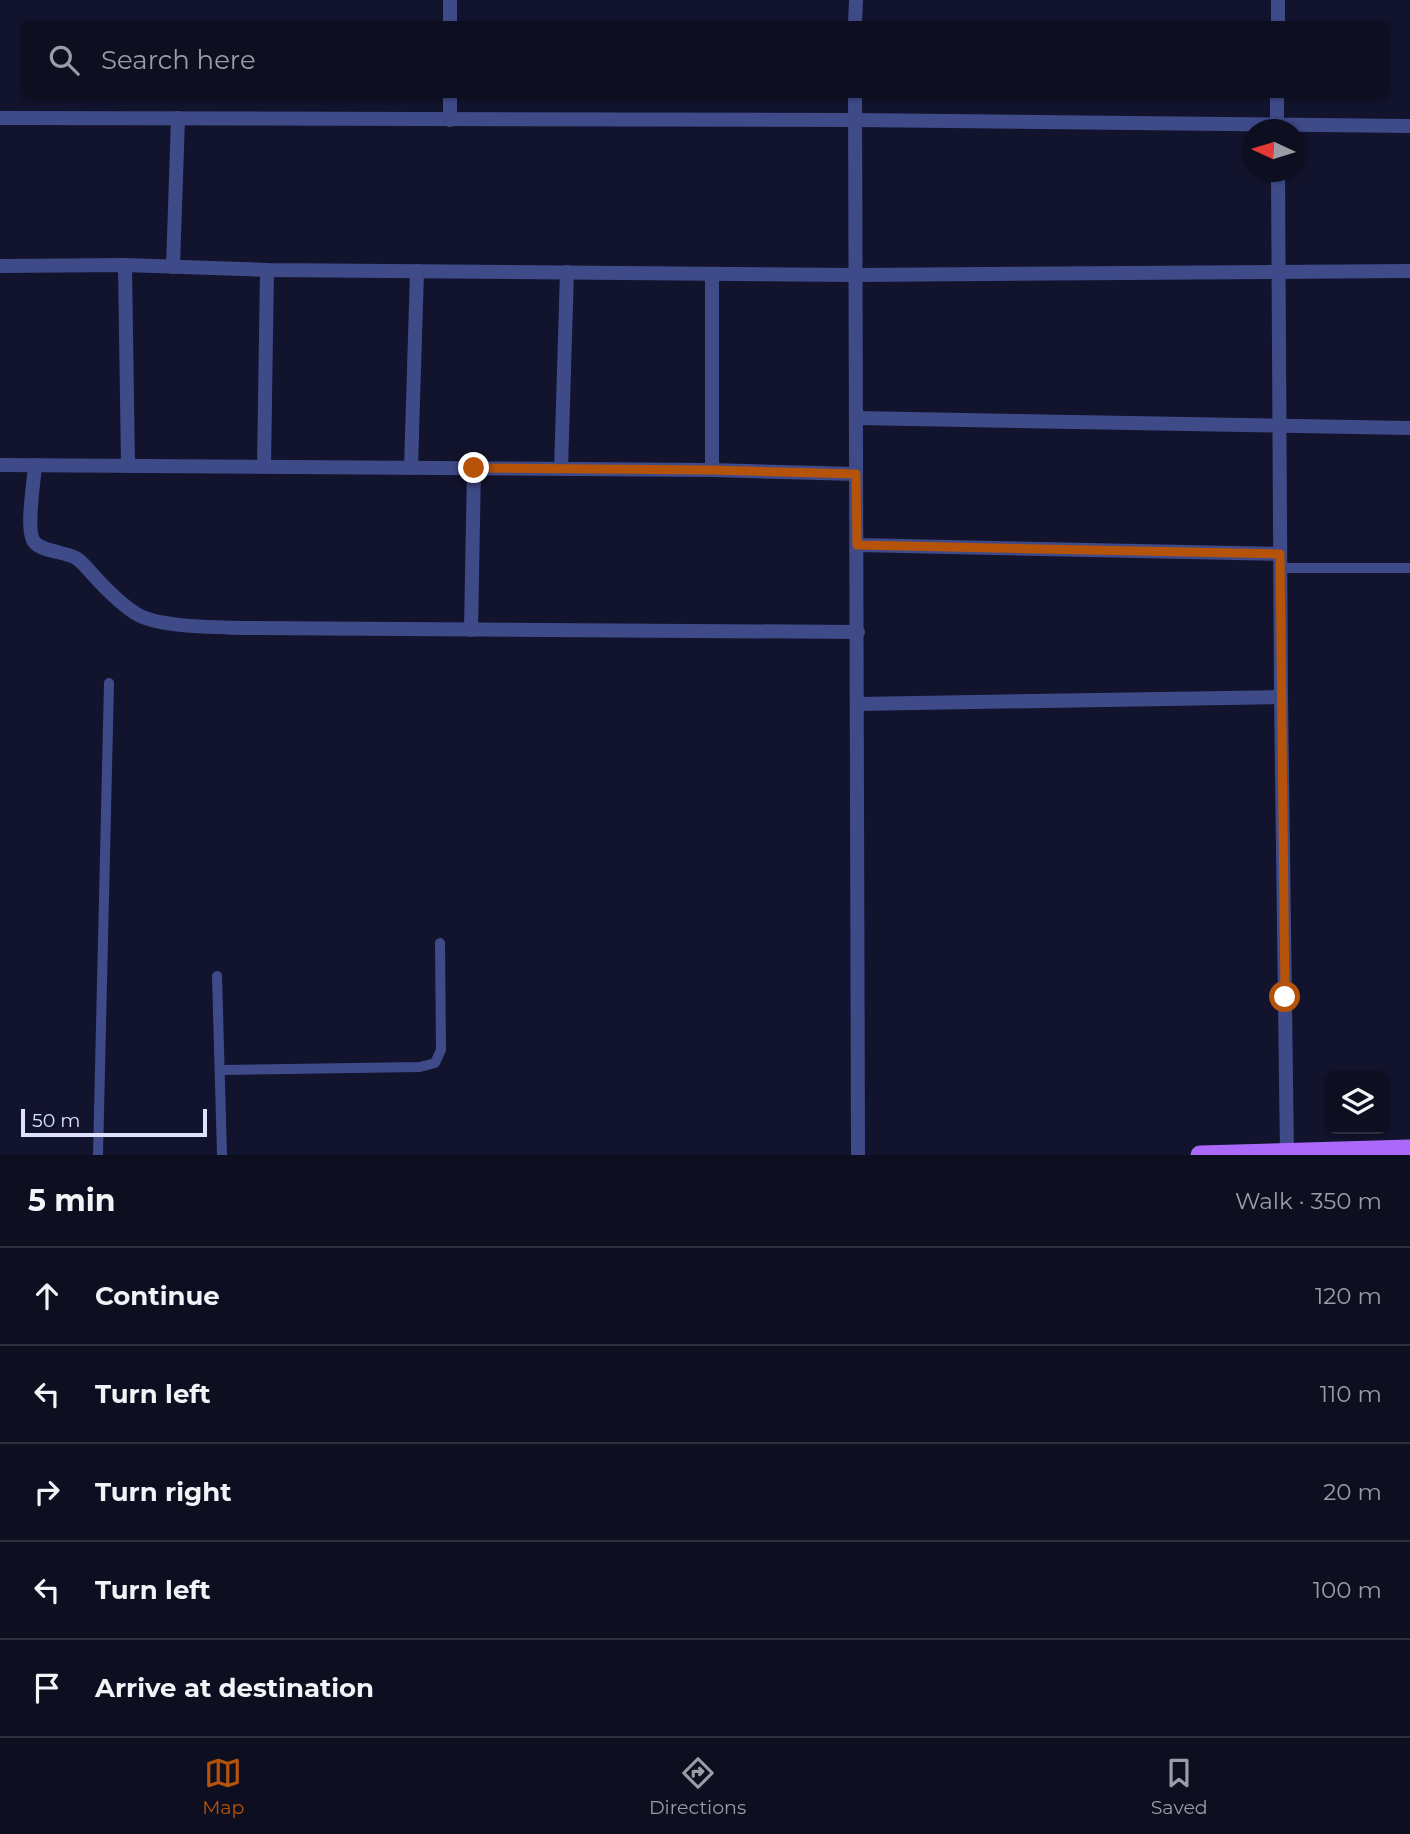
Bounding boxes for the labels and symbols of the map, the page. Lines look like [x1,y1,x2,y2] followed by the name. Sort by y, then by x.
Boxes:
[1242,119,1305,182] north arrow
[458,452,489,483] route end
[1269,981,1300,1012] route start
[21,1106,206,1138] scale bar

